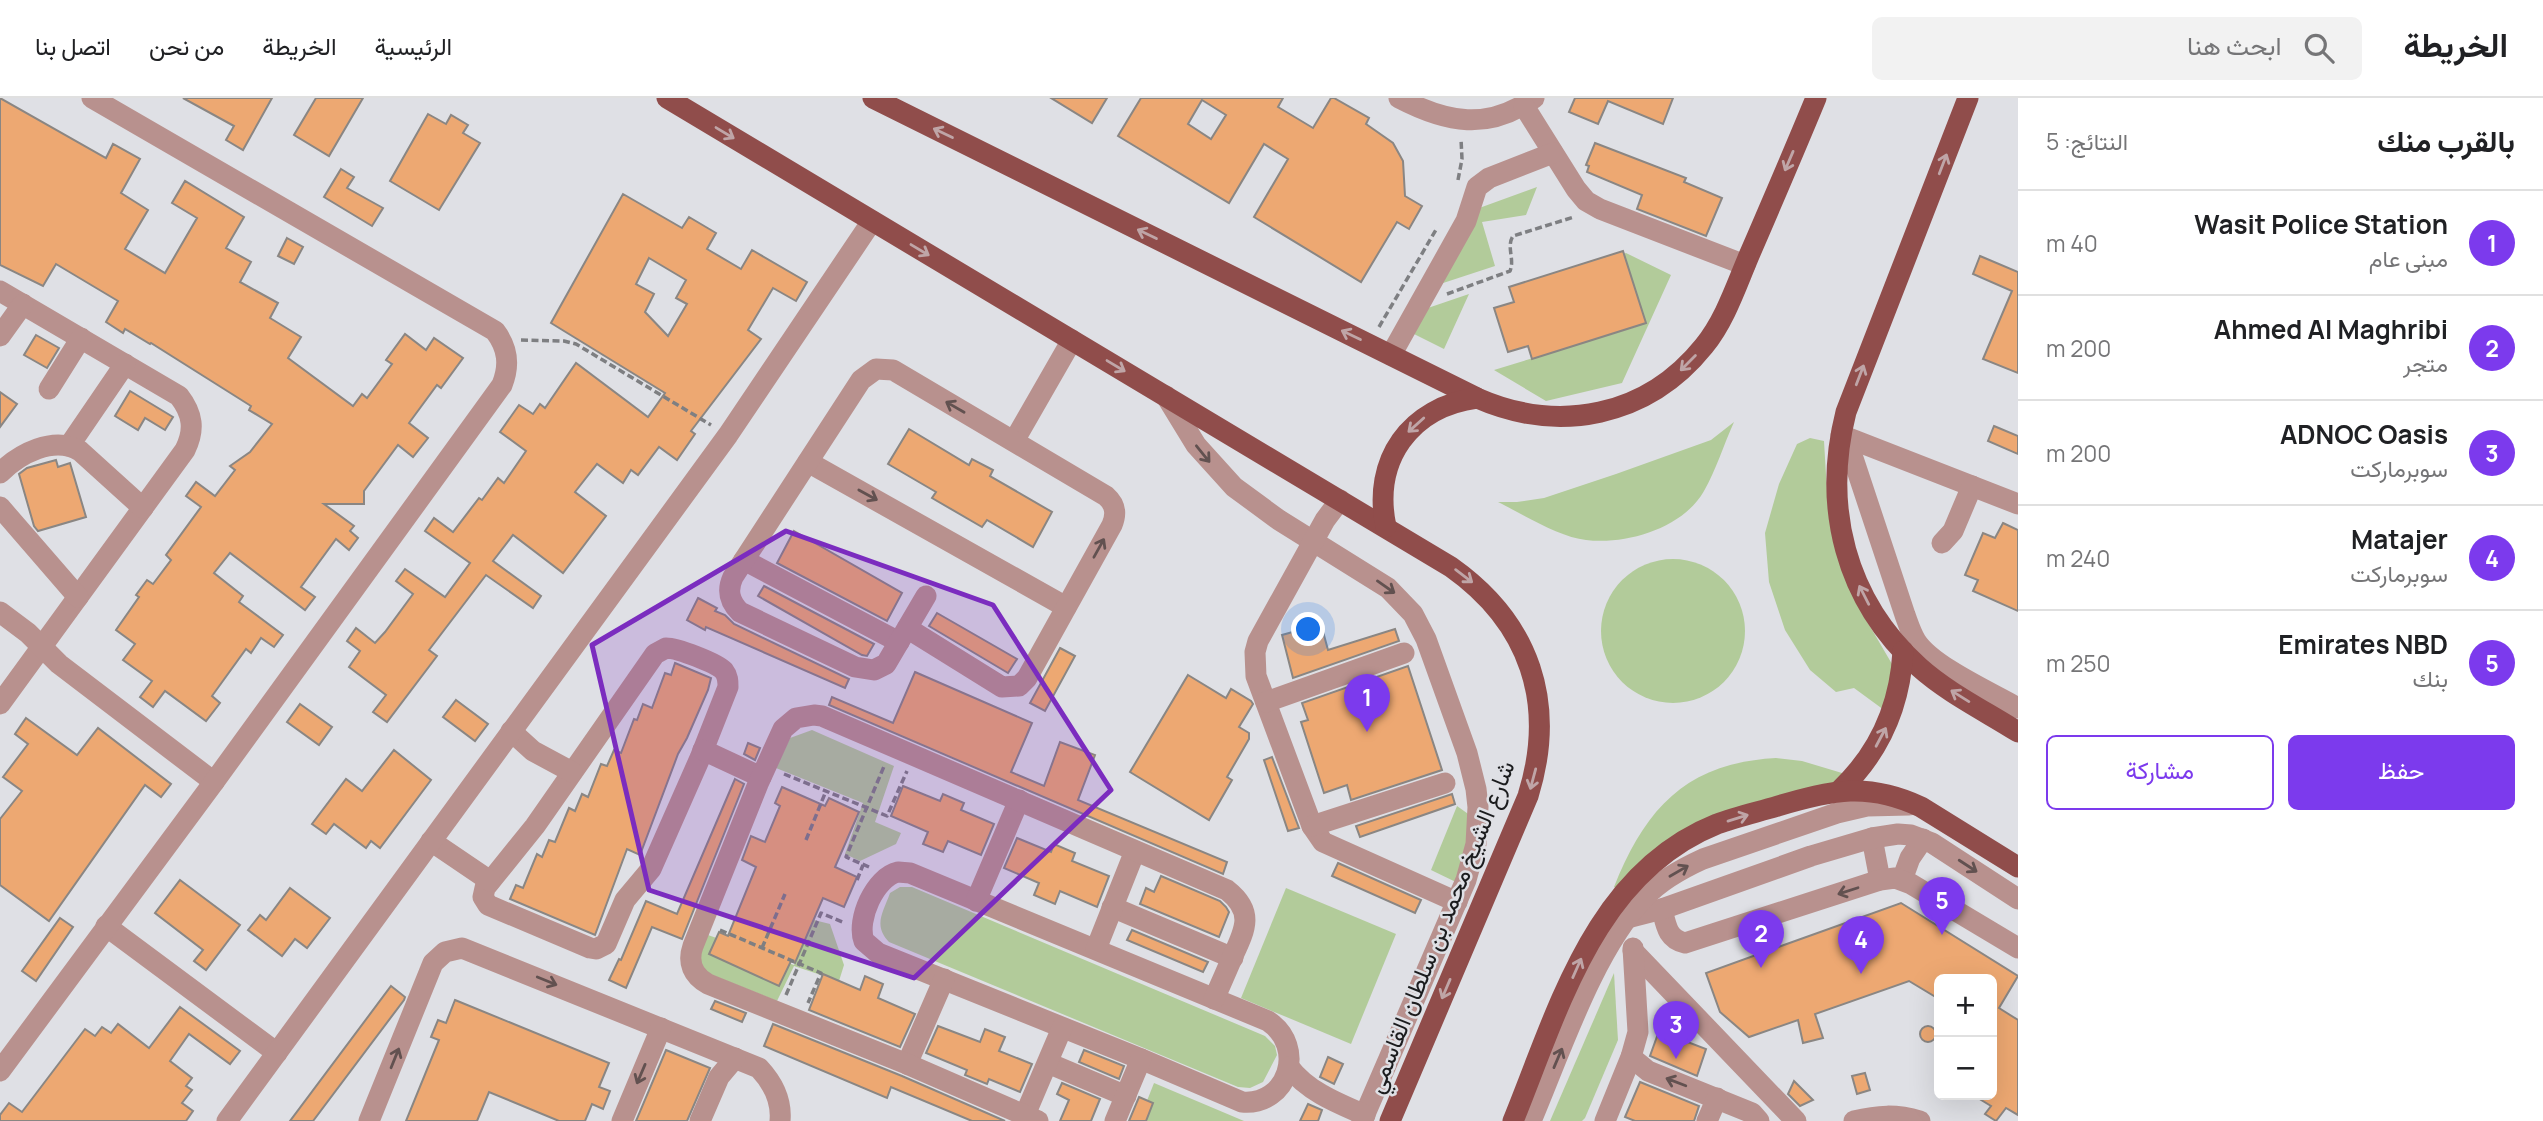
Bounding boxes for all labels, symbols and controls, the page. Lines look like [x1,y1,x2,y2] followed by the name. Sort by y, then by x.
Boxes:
[1872,17,2362,80] search box
[2404,22,2508,67] text: الخريطة
[2187,27,2282,63] text: ابحث هنا
[35,29,111,62] text: اتصل بنا
[149,29,224,62] text: من نحن
[262,29,337,62] text: الخريطة
[375,29,452,62] text: الرئيسية
[2300,29,2338,67] icon: search
[2377,120,2515,161] text: بالقرب منك
[933,125,954,139] one-way arrow
[2046,125,2128,157] text: النتائج: 5
[715,126,735,140] one-way arrow
[1782,149,1795,171] one-way arrow
[1937,153,1950,175] one-way arrow
[2194,206,2448,242] text: Wasit Police Station
[1137,227,1158,241] one-way arrow
[2046,227,2098,259] text: 40 m
[2487,227,2497,259] text: 1
[2369,242,2448,274] text: مبنى عام
[910,243,930,257] one-way arrow
[2214,311,2448,347] text: Ahmed Al Maghribi
[1341,328,1361,342] one-way arrow
[2046,332,2111,364] text: 200 m
[2485,332,2499,364] text: 2
[2403,347,2448,379] text: متجر
[1680,354,1697,371] one-way arrow
[1105,360,1125,374] one-way arrow
[1855,365,1867,387] one-way arrow
[945,399,965,413] one-way arrow
[2280,416,2448,452] text: ADNOC Oasis
[1407,417,1425,433] one-way arrow
[2046,437,2111,469] text: 200 m
[2485,437,2499,469] text: 3
[1195,444,1211,462] one-way arrow
[2350,452,2448,484] text: سوبرماركت
[857,488,877,502] one-way arrow
[2351,521,2448,557] text: Matajer
[1093,538,1107,558] one-way arrow
[2046,542,2110,574] text: 240 m
[2485,542,2499,574] text: 4
[2350,557,2448,589] text: سوبرماركت
[1454,569,1473,584] one-way arrow
[1376,580,1395,594] one-way arrow
[1856,585,1870,606] one-way arrow
[1291,612,1325,646] your location
[2278,626,2448,662] text: Emirates NBD
[2046,647,2111,679] text: 250 m
[2485,647,2499,679] text: 5
[2413,662,2448,694] text: بنك
[1344,674,1390,732] pin: 1
[1951,688,1971,702] one-way arrow
[1875,727,1889,748] one-way arrow
[2046,735,2274,810] button: مشاركة
[2288,735,2515,810] button: حفظ
[1358,755,1525,1099] street label: شارع الشيخ محمد بن سلطان القاسمي
[1526,767,1539,789] one-way arrow
[1727,811,1749,824] one-way arrow
[1957,859,1977,873] one-way arrow
[1669,864,1689,878] one-way arrow
[1919,877,1965,935] pin: 5
[1837,885,1859,898] one-way arrow
[1738,910,1784,968] pin: 2
[1838,916,1884,974] pin: 4
[1571,957,1584,979] one-way arrow
[1934,974,1997,1100] map controls
[1934,974,1997,1037] button: +
[535,976,557,989] one-way arrow
[1439,977,1452,999] one-way arrow
[1653,1001,1699,1059] pin: 3
[1934,1037,1997,1100] button: −
[389,1047,402,1069] one-way arrow
[1552,1048,1565,1069] one-way arrow
[634,1063,647,1085] one-way arrow
[1666,1075,1687,1088] one-way arrow

